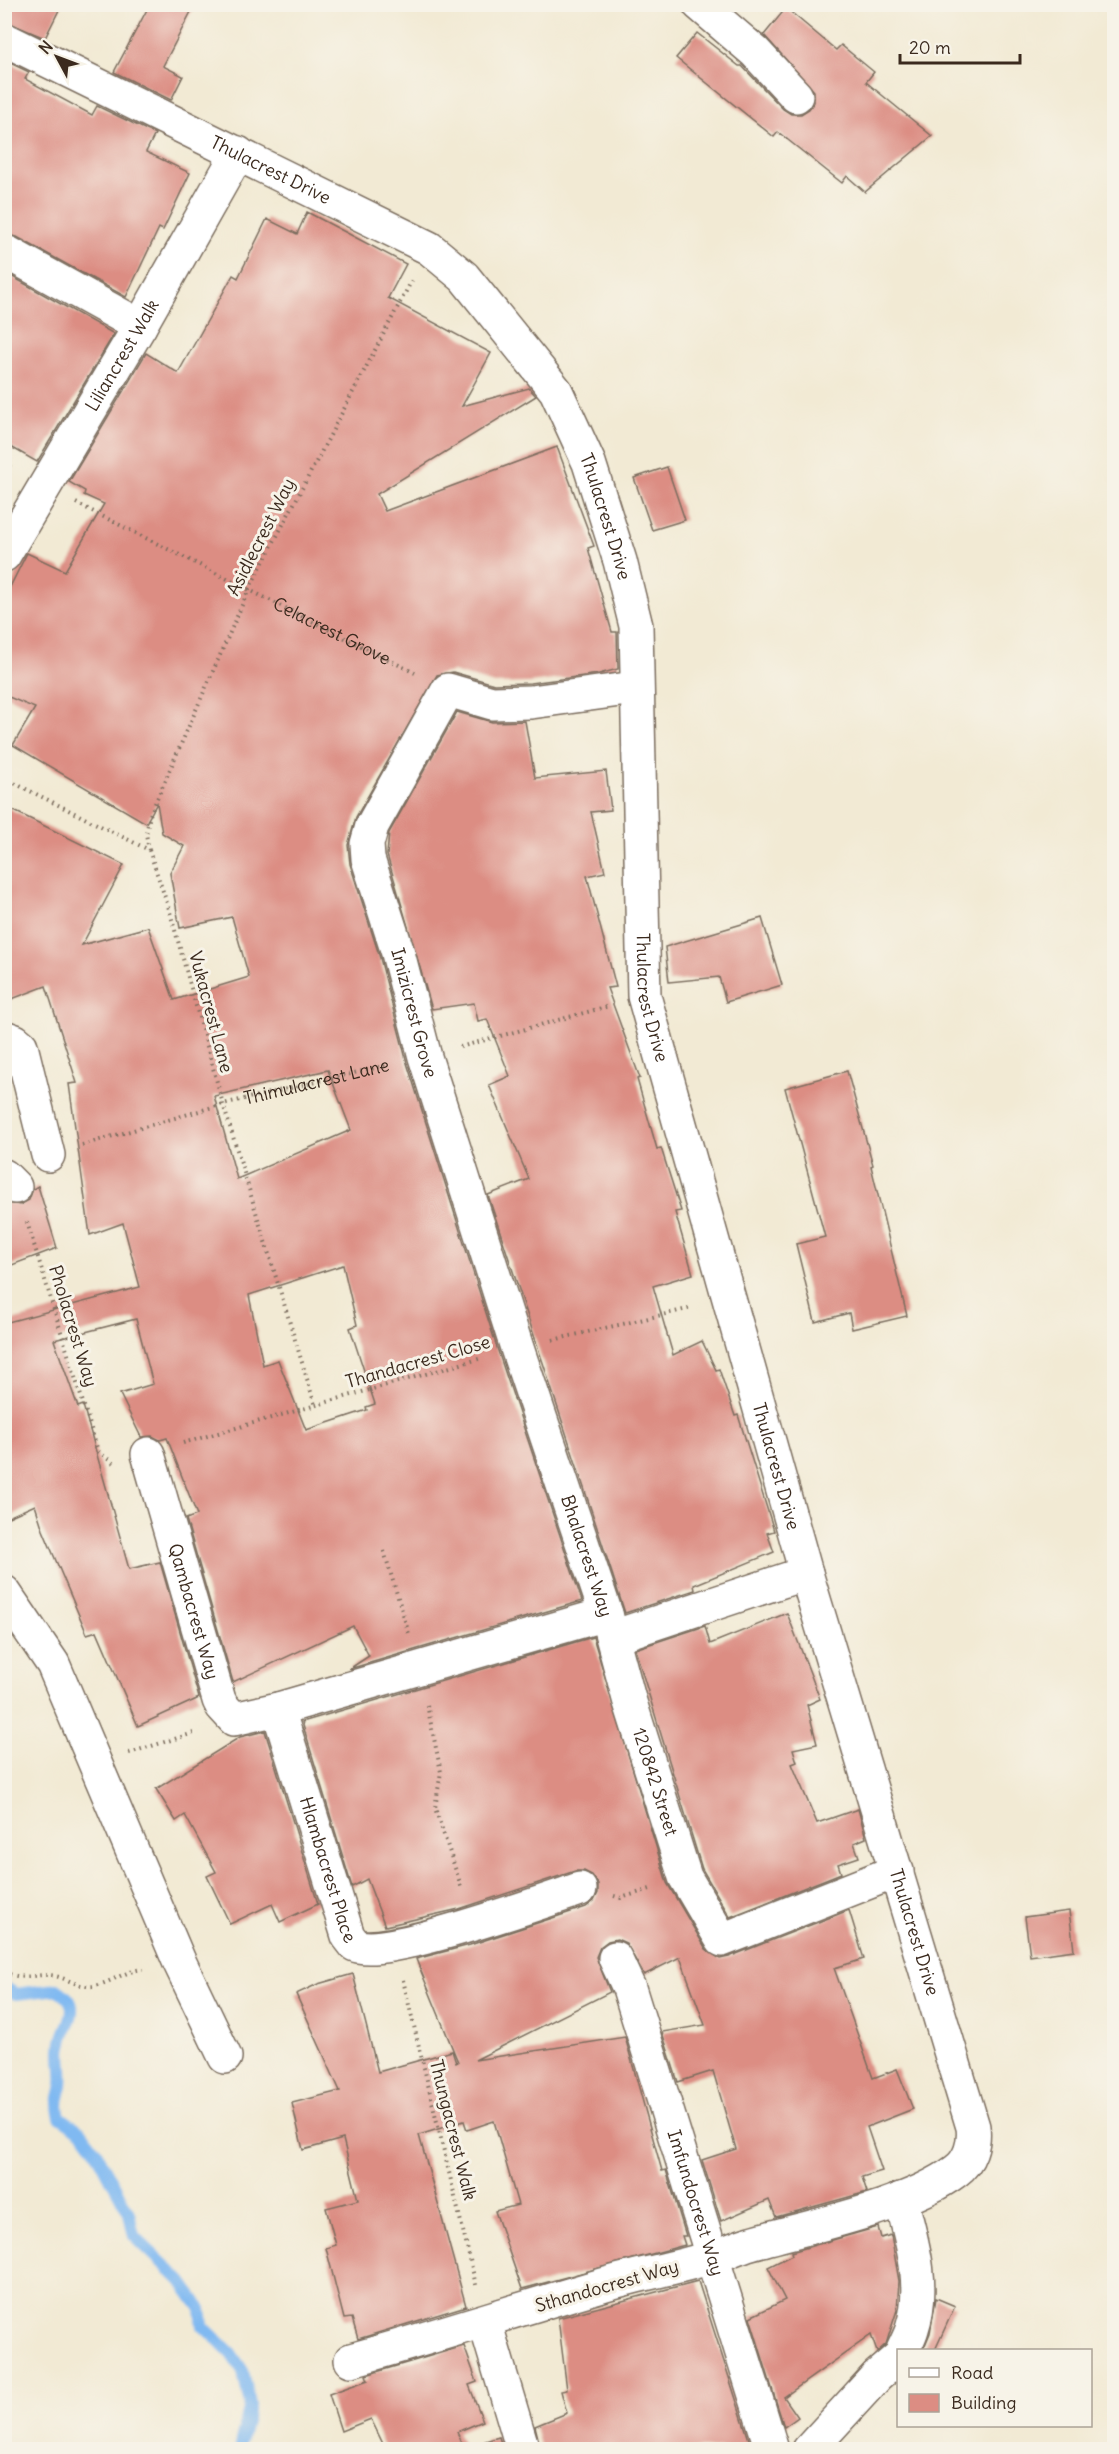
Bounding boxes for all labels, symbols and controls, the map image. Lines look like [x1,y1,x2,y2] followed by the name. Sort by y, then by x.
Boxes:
[27,27,87,87] north arrow
[900,27,1020,65] scale bar
[35,36,57,58] text: N
[909,36,951,59] text: 20 m
[207,130,335,209] street label: Thulacrest Drive
[80,295,164,415] street label: Liliancrest Walk
[575,449,636,582] street label: Thulacrest Drive
[221,474,300,599] street label: Asidlecrest Way
[269,592,394,670] street label: Celacrest Grove
[632,933,674,1065] street label: Thulacrest Drive
[386,945,443,1080] street label: Imizicrest Grove
[184,949,239,1075] street label: Vukacrest Lane
[241,1053,391,1110] street label: Thimulacrest Lane
[44,1262,103,1389] street label: Pholacrest Way
[343,1330,493,1393] street label: Thandacrest Close
[748,1400,805,1532] street label: Thulacrest Drive
[556,1492,618,1620] street label: Bhalacrest Way
[163,1541,224,1682] street label: Qambacrest Way
[628,1725,683,1838] street label: 120842 Street
[295,1794,361,1947] street label: Hlambacrest Place
[885,1866,945,1998] street label: Thulacrest Drive
[425,2057,482,2203] street label: Thungacrest Walk
[663,2127,729,2278] street label: Imfundocrest Way
[533,2254,681,2317] street label: Sthandocrest Way
[897,2349,1092,2427] legend
[951,2361,994,2384] text: Road
[951,2391,1016,2414] text: Building

